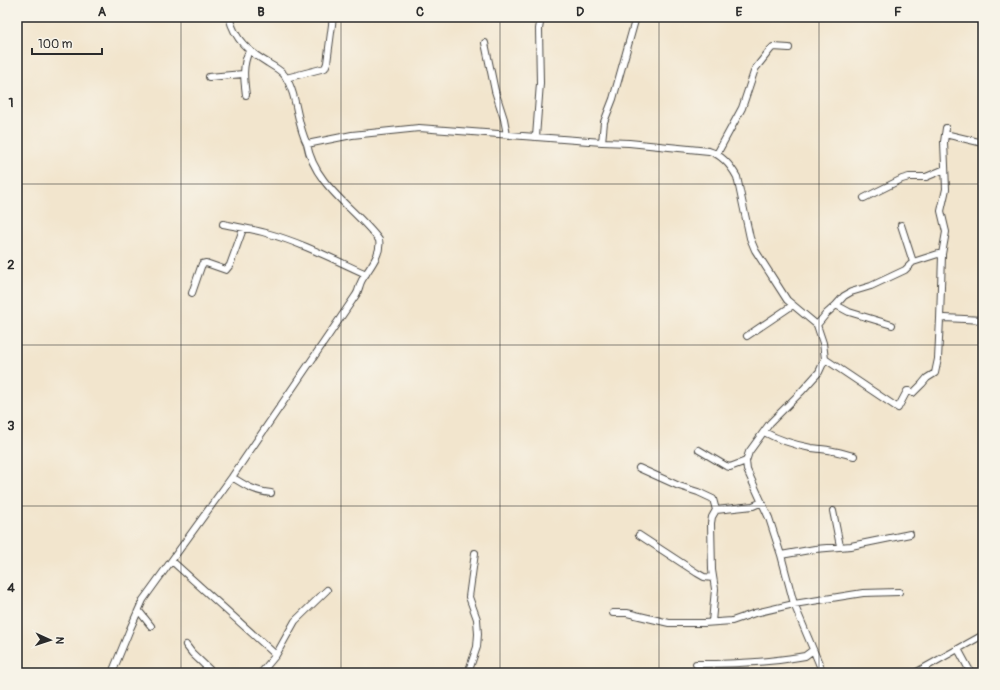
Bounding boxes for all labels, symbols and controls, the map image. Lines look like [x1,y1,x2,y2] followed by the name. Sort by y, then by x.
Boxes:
[98,4,107,20] text: A
[257,4,265,20] text: B
[416,4,424,20] text: C
[576,4,584,20] text: D
[736,4,743,20] text: E
[894,4,902,20] text: F
[32,30,102,56] scale bar
[38,37,73,52] text: 100 m
[8,95,14,111] text: 1
[7,257,15,273] text: 2
[7,418,15,434] text: 3
[7,580,15,596] text: 4
[30,620,70,660] north arrow
[53,636,66,645] text: N

